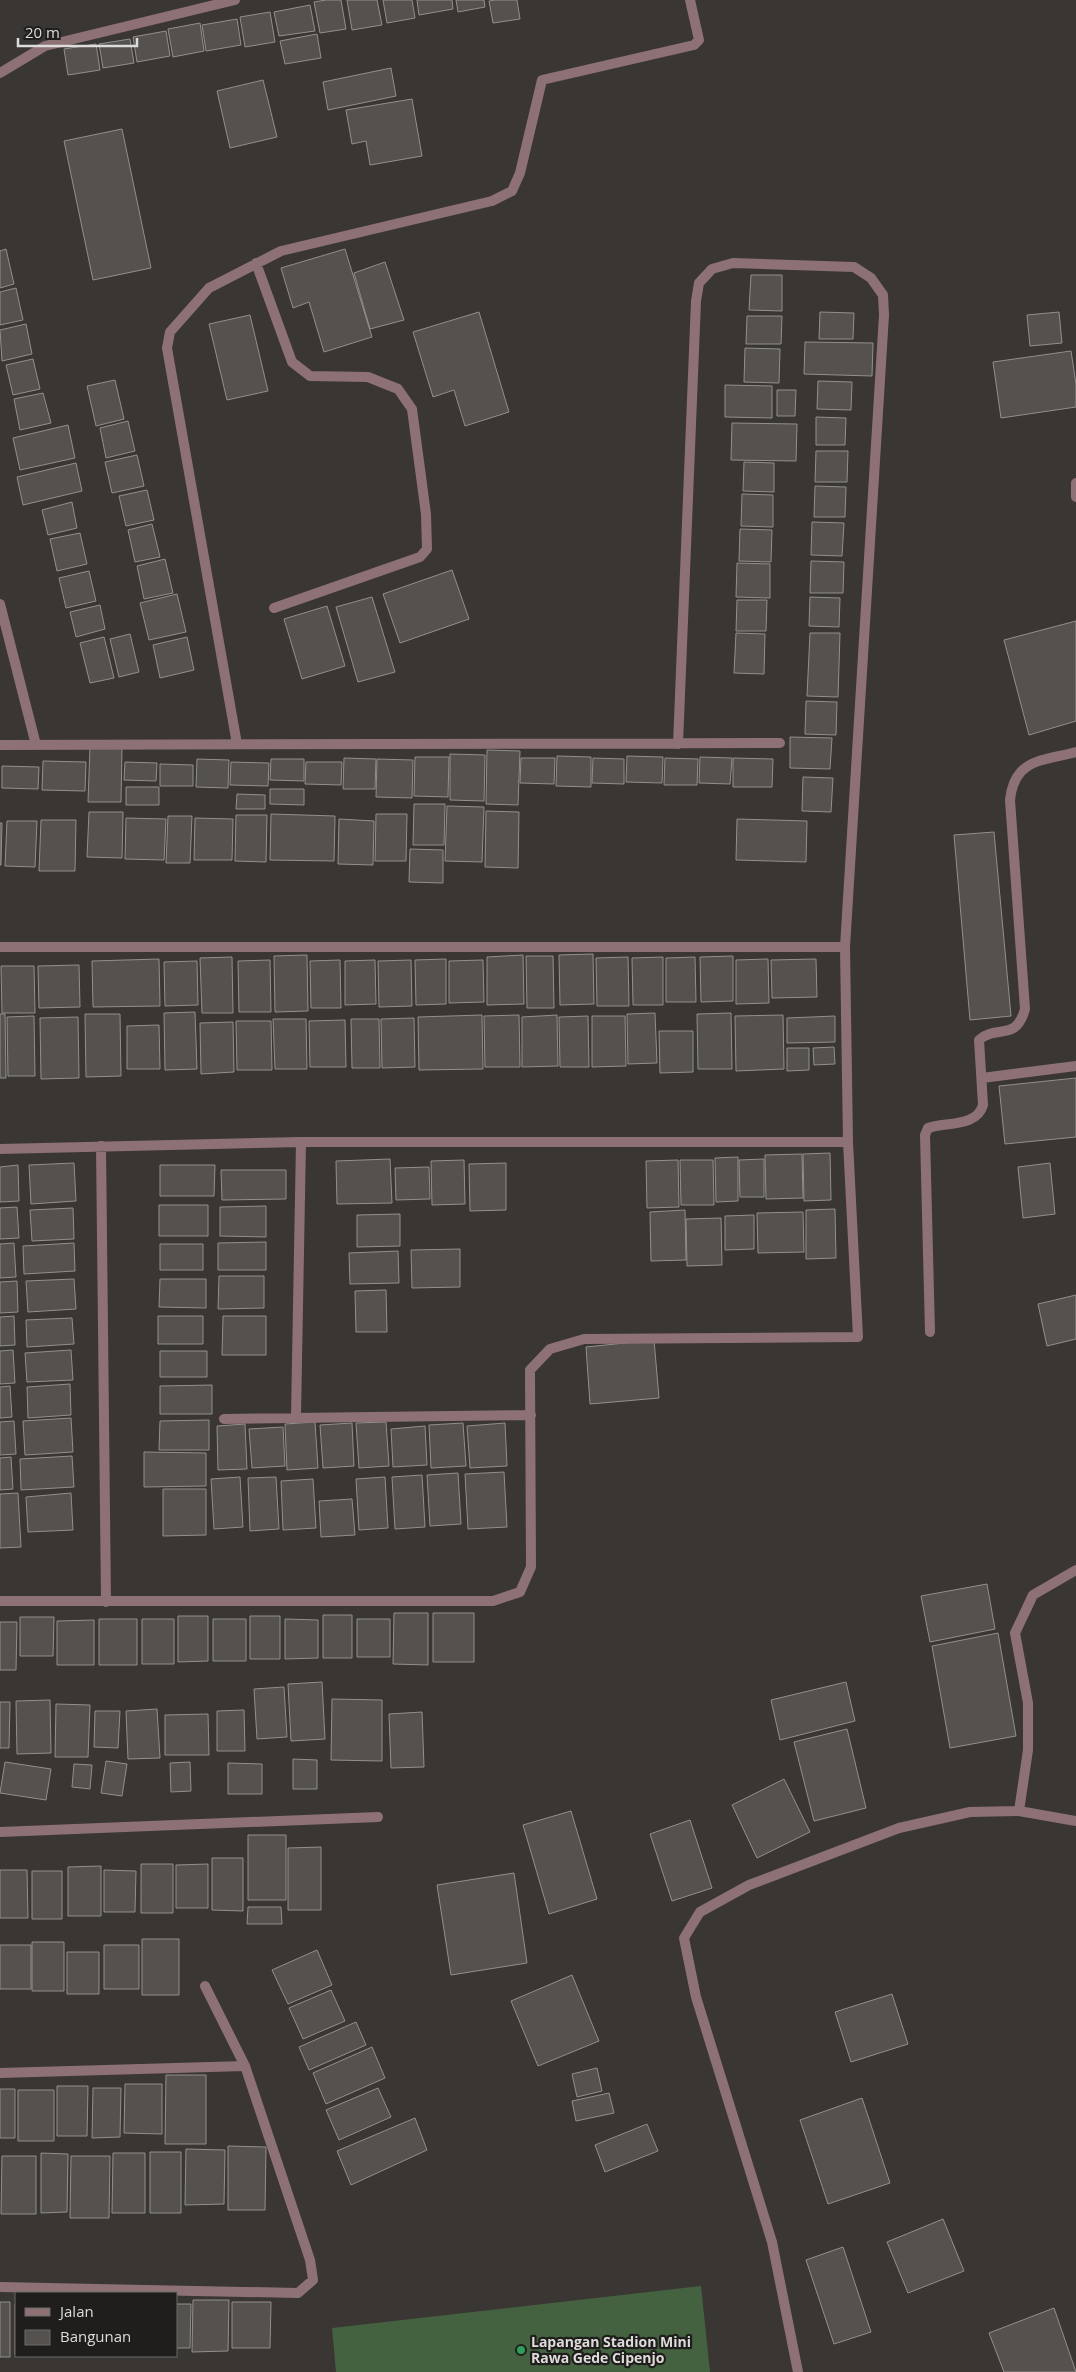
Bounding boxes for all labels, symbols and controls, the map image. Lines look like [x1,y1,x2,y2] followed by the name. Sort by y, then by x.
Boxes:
[18,15,136,47] scale bar
[25,22,60,42] text: 20 m
[15,2292,178,2357] legend
[58,2301,94,2321] text: Jalan
[60,2326,131,2346] text: Bangunan
[531,2332,691,2367] place label: Lapangan Stadion Mini Rawa Gede Cipenjo
[515,2344,527,2356] marker: Lapangan Stadion Mini Rawa Gede Cipenjo

